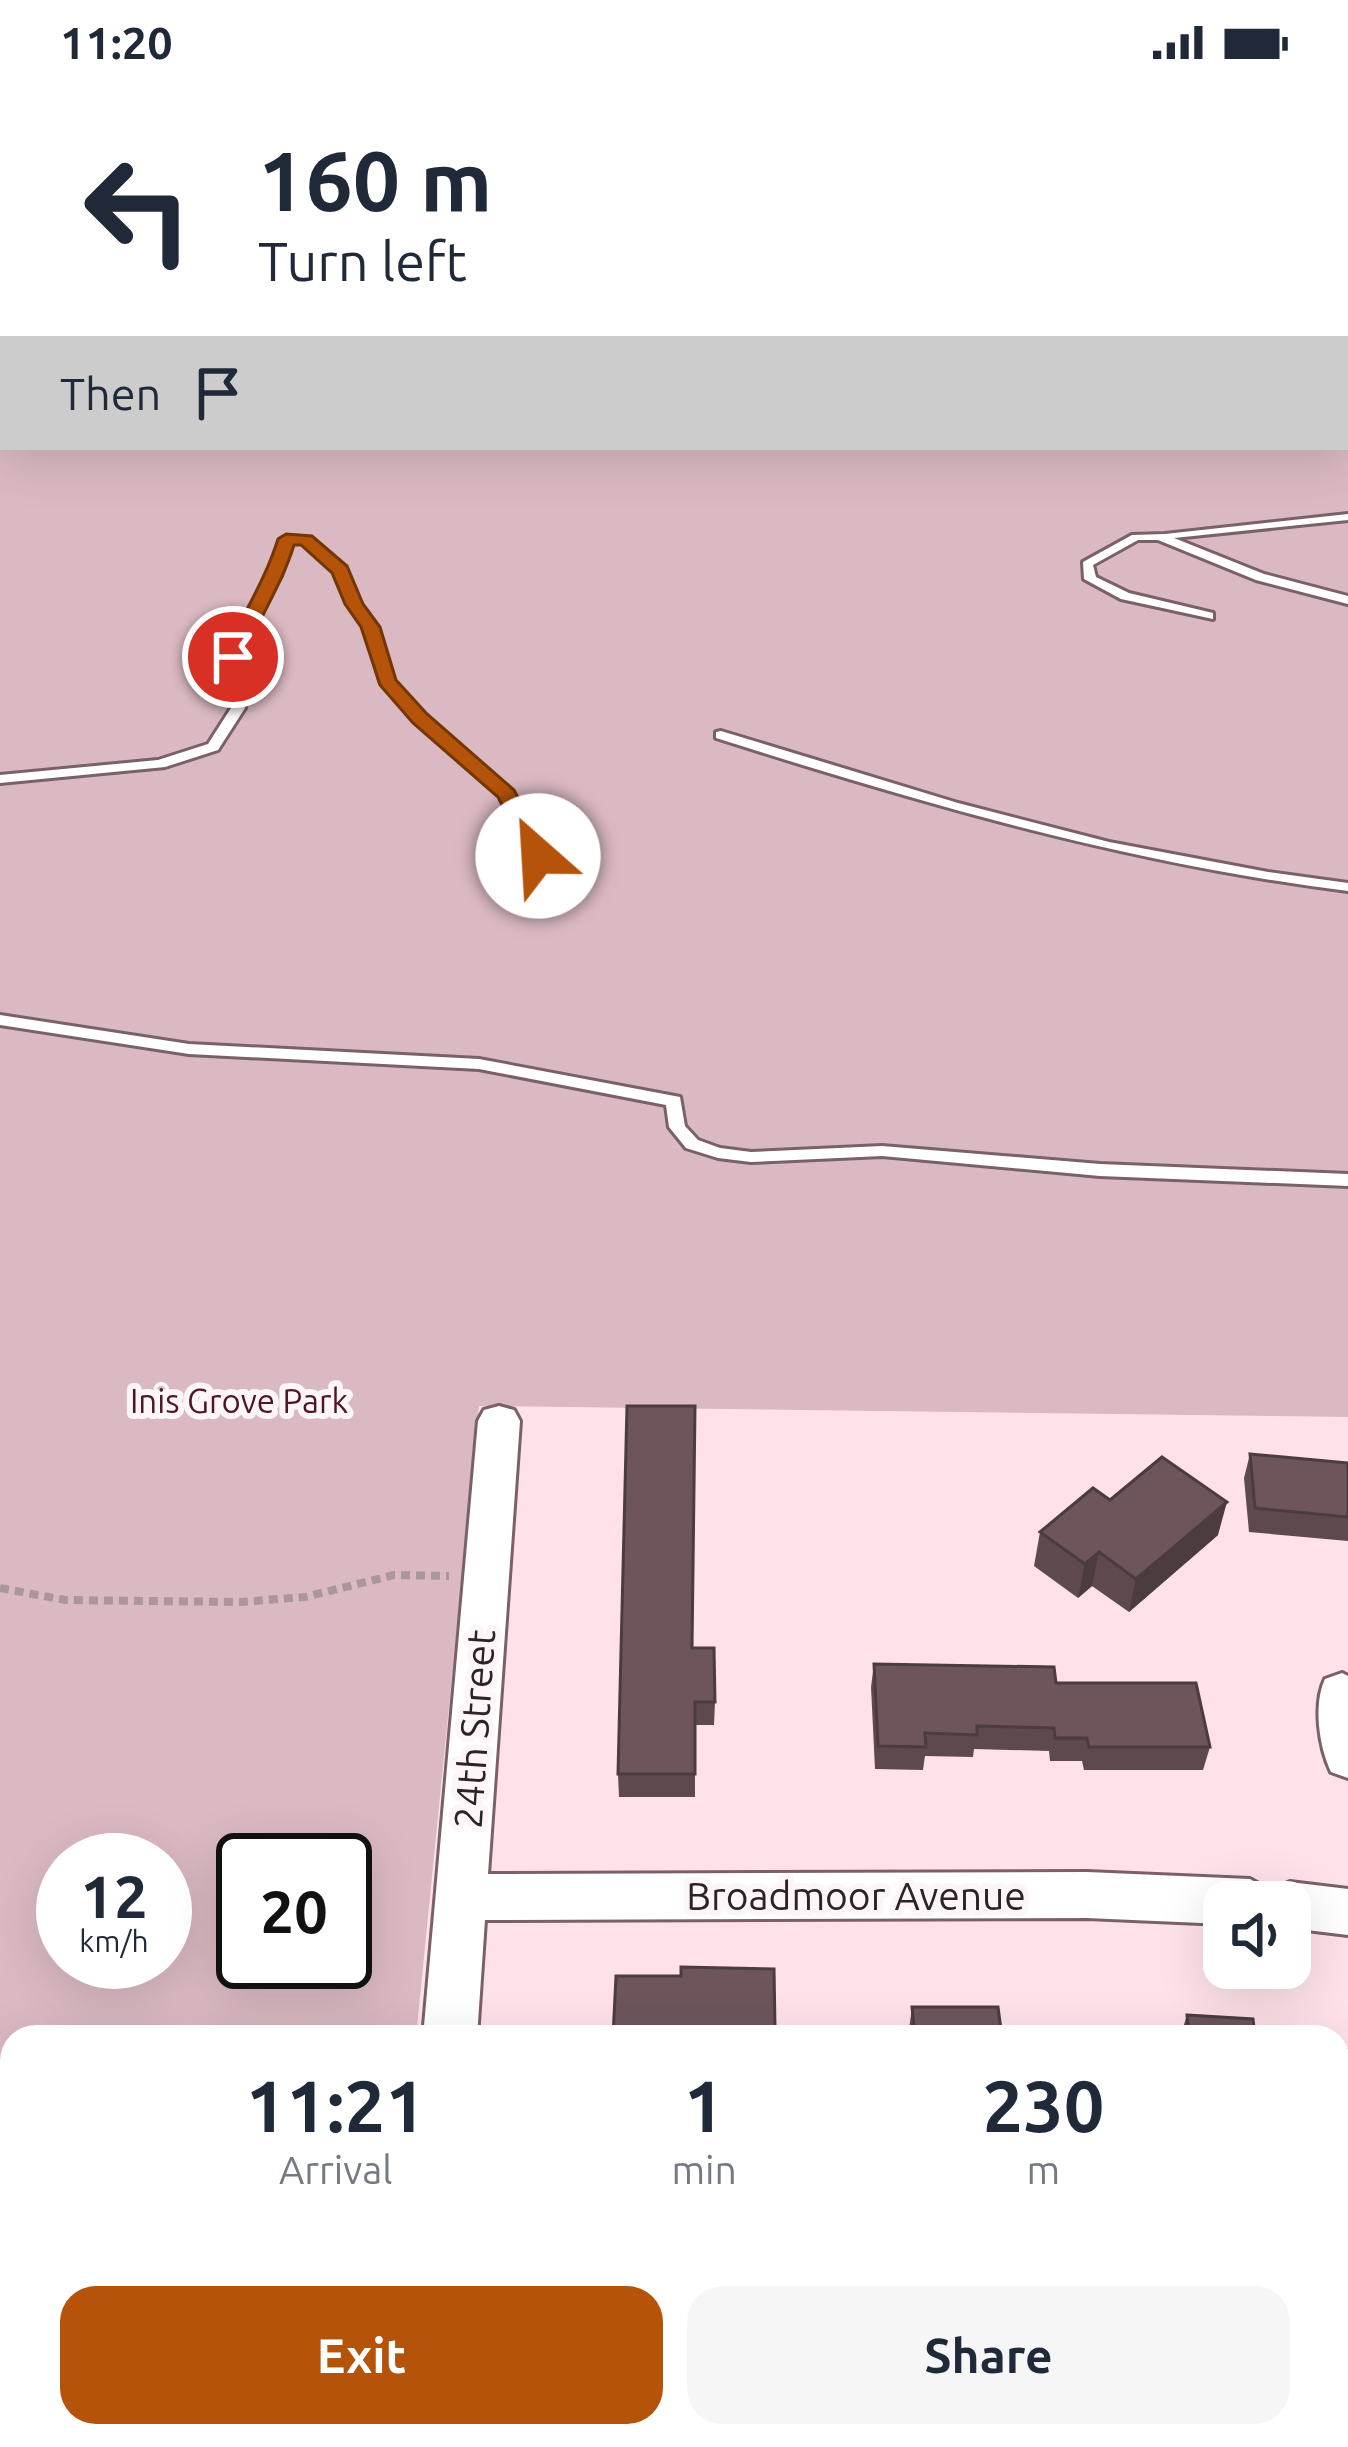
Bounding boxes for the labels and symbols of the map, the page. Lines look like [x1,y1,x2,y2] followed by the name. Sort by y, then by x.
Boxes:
[182,606,284,708] pin
[475,793,601,919] position arrow
[130,1382,348,1419] park label: Inis Grove Park
[446,1628,502,1830] street label: 24th Street
[216,1833,372,1989] speed limit sign: 20
[686,1874,1026,1917] street label: Broadmoor Avenue

